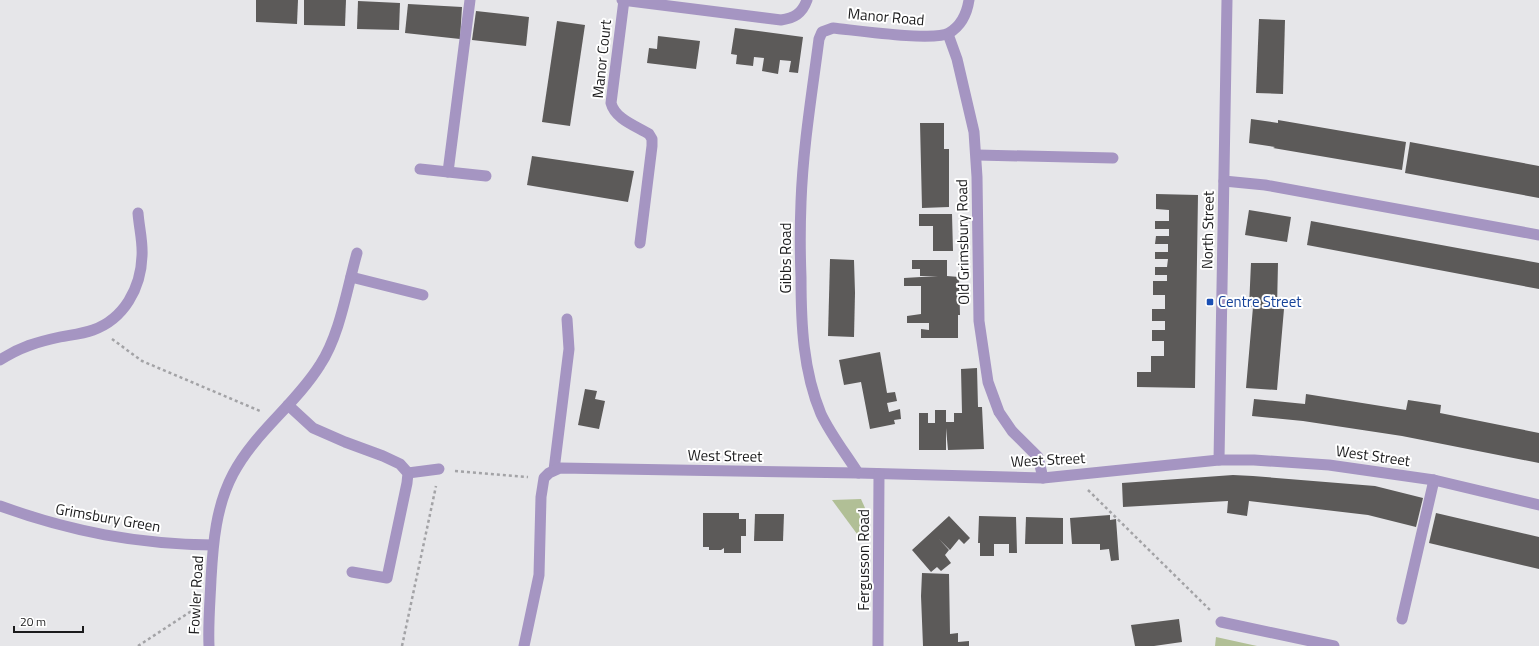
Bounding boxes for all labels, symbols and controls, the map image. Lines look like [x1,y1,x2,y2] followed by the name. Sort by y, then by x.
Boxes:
[847,2,925,31] street label: Manor Road
[586,18,617,99] street label: Manor Court
[950,179,975,305] street label: Old Grimsbury Road
[1195,190,1220,269] street label: North Street
[774,222,797,294] street label: Gibbs Road
[1218,290,1302,313] place label: Centre Street
[1205,297,1215,307] marker: Centre Street
[1334,439,1412,472] street label: West Street
[687,443,763,468] street label: West Street
[1010,446,1087,473] street label: West Street
[54,497,162,538] street label: Grimsbury Green
[852,509,875,611] street label: Fergusson Road
[182,555,209,635] street label: Fowler Road
[14,608,83,634] scale bar
[20,612,46,631] text: 20 m

